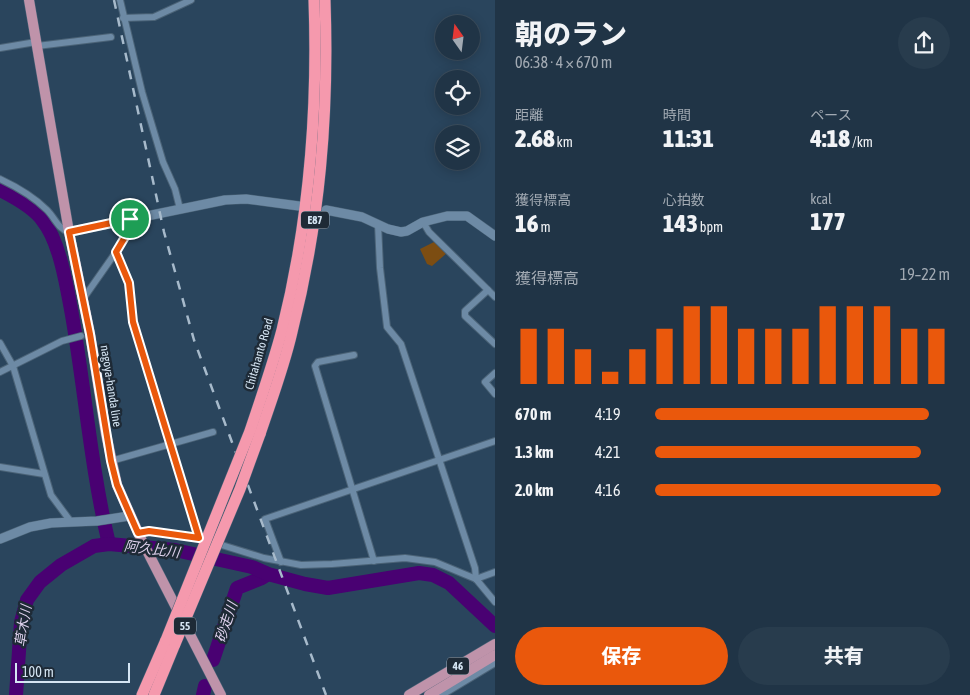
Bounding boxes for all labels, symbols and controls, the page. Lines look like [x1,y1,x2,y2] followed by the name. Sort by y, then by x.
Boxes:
[435,15,480,60] north arrow
[435,15,480,170] map controls
[898,17,950,69] button: share
[515,18,627,50] text: 朝のラン
[515,53,612,71] text: 06:38 · 4 × 670 m
[435,70,480,115] button: locate
[515,107,543,123] text: 距離
[663,107,691,123] text: 時間
[810,107,852,123] text: ペース
[515,124,555,152] text: 2.68
[663,124,714,152] text: 11:31
[810,124,850,152] text: 4:18
[435,125,480,170] button: layers
[555,134,573,150] text: km
[850,134,873,150] text: /km
[810,191,832,207] text: kcal
[515,192,571,208] text: 獲得標高
[663,192,705,208] text: 心拍数
[109,198,151,240] pin
[116,205,144,233] icon: arrive
[810,207,846,235] text: 177
[515,209,539,237] text: 16
[663,209,698,237] text: 143
[301,212,329,228] road number: E87
[539,219,551,235] text: m
[698,219,723,235] text: bpm
[900,265,950,283] text: 19–22 m
[515,269,579,287] text: 獲得標高
[242,317,276,391] street label: Chitahanto Road
[98,344,124,428] street label: nagoya-handa line
[515,405,551,423] text: 670 m
[595,405,620,423] text: 4:19
[515,443,554,461] text: 1.3 km
[595,443,620,461] text: 4:21
[515,481,554,499] text: 2.0 km
[595,481,620,499] text: 4:16
[123,538,183,561] water label: 阿久比川
[212,598,241,644] water label: 砂走川
[12,602,34,648] water label: 草木川
[174,618,196,634] road number: 55
[515,627,728,685] button: 保存
[738,627,950,685] button: 共有
[447,658,469,674] road number: 46
[15,660,130,683] scale bar
[22,664,54,680] text: 100 m

